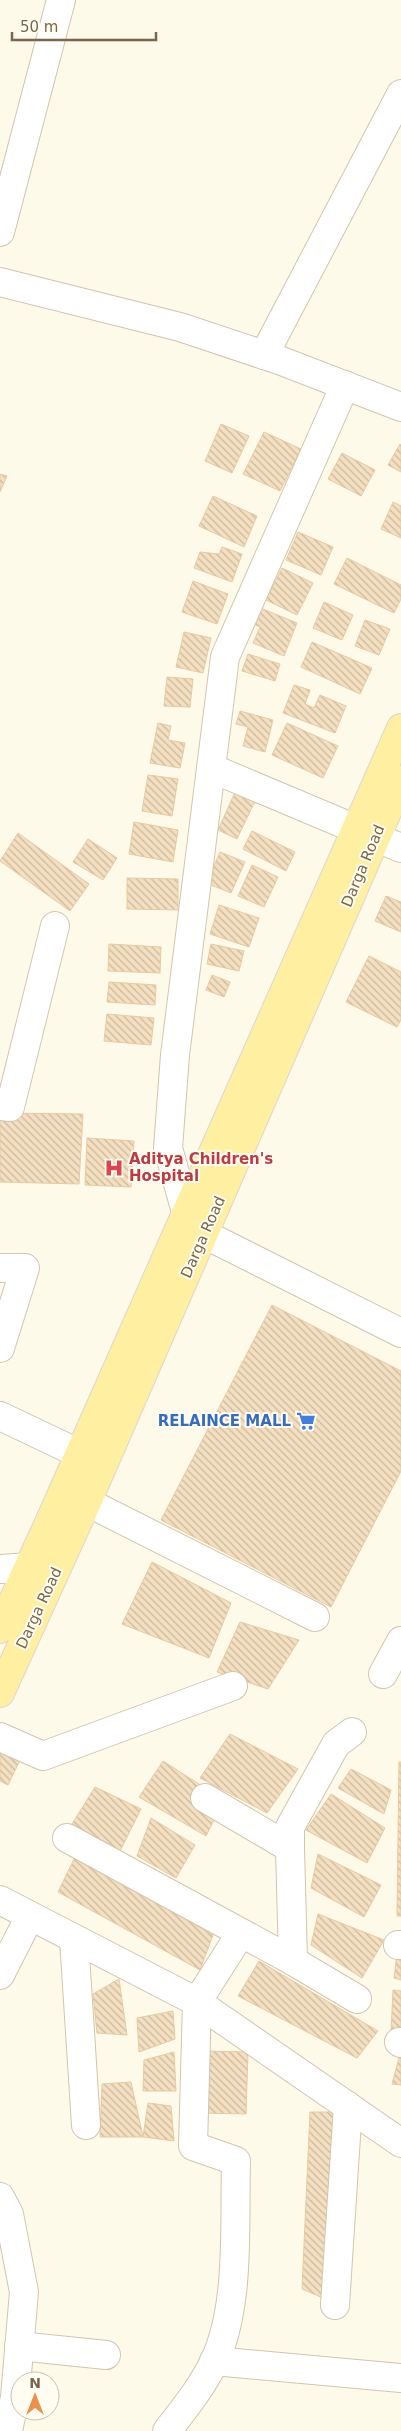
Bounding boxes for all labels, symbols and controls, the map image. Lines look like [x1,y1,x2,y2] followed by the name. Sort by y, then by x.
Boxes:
[12,10,156,42] scale bar
[20,18,58,36] text: 50 m
[338,822,388,910] street label: Darga Road
[129,1150,273,1185] place label: Aditya Children's Hospital
[103,1157,125,1179] hospital icon: Aditya Children's Hospital
[177,1193,229,1281] street label: Darga Road
[295,1410,317,1432] supermarket icon: RELAINCE MALL
[158,1412,291,1430] place label: RELAINCE MALL
[12,1564,66,1652] street label: Darga Road
[10,2371,60,2421] north arrow
[29,2375,41,2391] text: N

